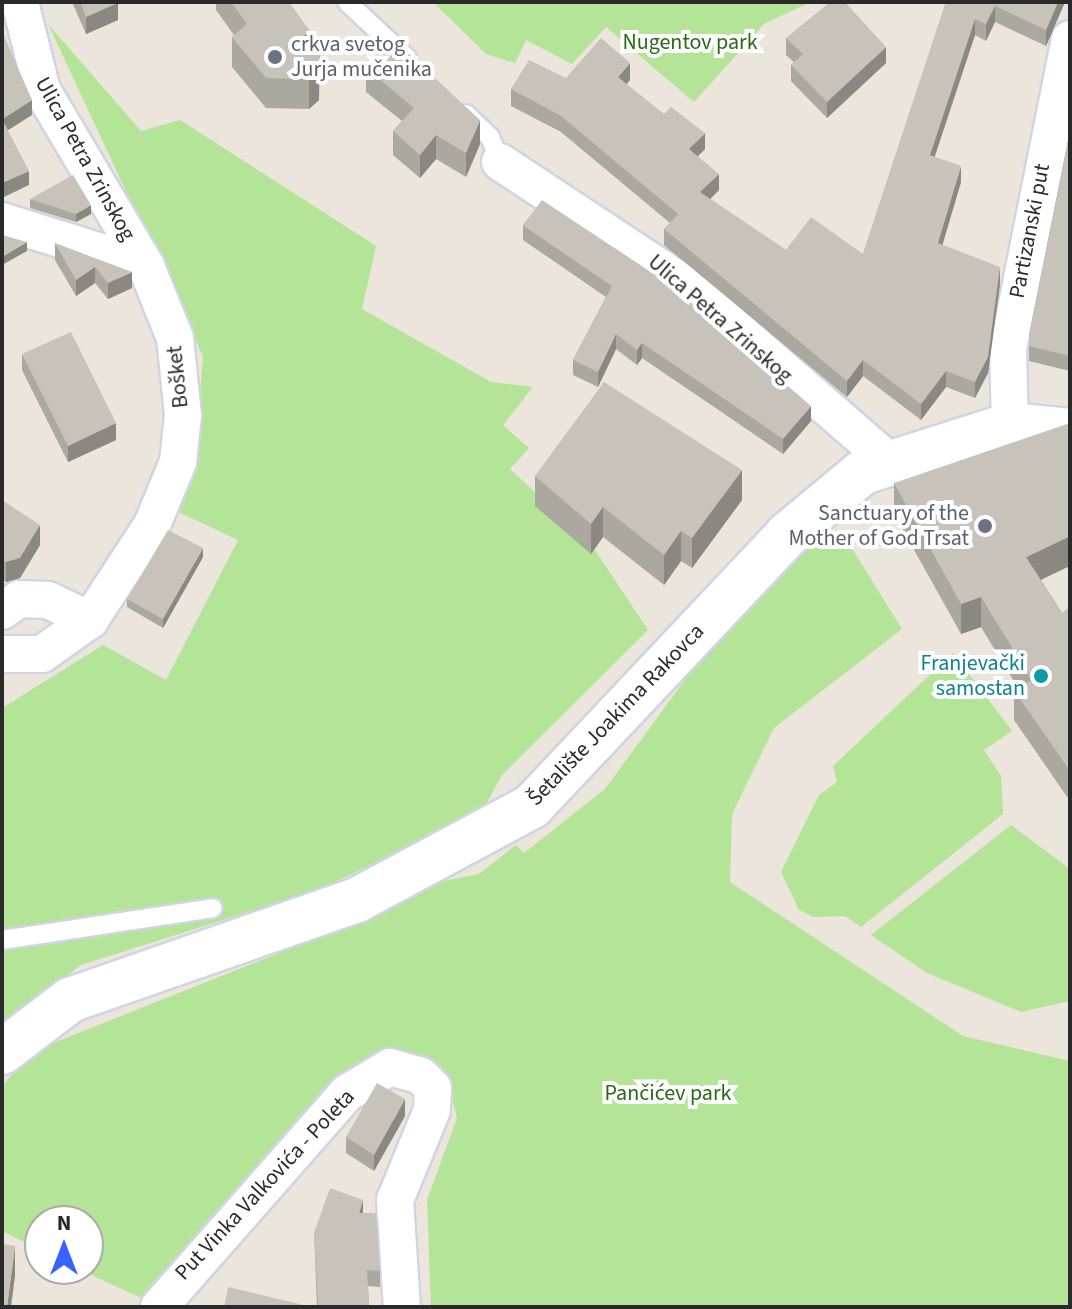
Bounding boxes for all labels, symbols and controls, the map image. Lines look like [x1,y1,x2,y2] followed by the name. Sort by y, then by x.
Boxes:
[622,30,758,56] park label: Nugentov park
[291,31,432,82] place label: crkva svetog Jurja mučenika
[266,48,284,66] marker: crkva svetog Jurja mučenika
[29,73,141,245] street label: Ulica Petra Zrinskog
[1004,161,1056,301] street label: Partizanski put
[642,249,798,389] street label: Ulica Petra Zrinskog
[162,344,194,410] street label: Bošket
[789,500,969,552] place label: Sanctuary of the Mother of God Trsat
[976,517,994,535] marker: Sanctuary of the Mother of God Trsat
[522,618,710,812] street label: Šetalište Joakima Rakovca
[921,650,1025,702] place label: Franjevački samostan
[1032,667,1050,685] marker: Franjevački samostan
[605,1081,731,1107] park label: Pančićev park
[170,1084,360,1286] street label: Put Vinka Valkovića - Poleta
[24,1205,104,1285] north arrow
[57,1207,71,1239] text: N

